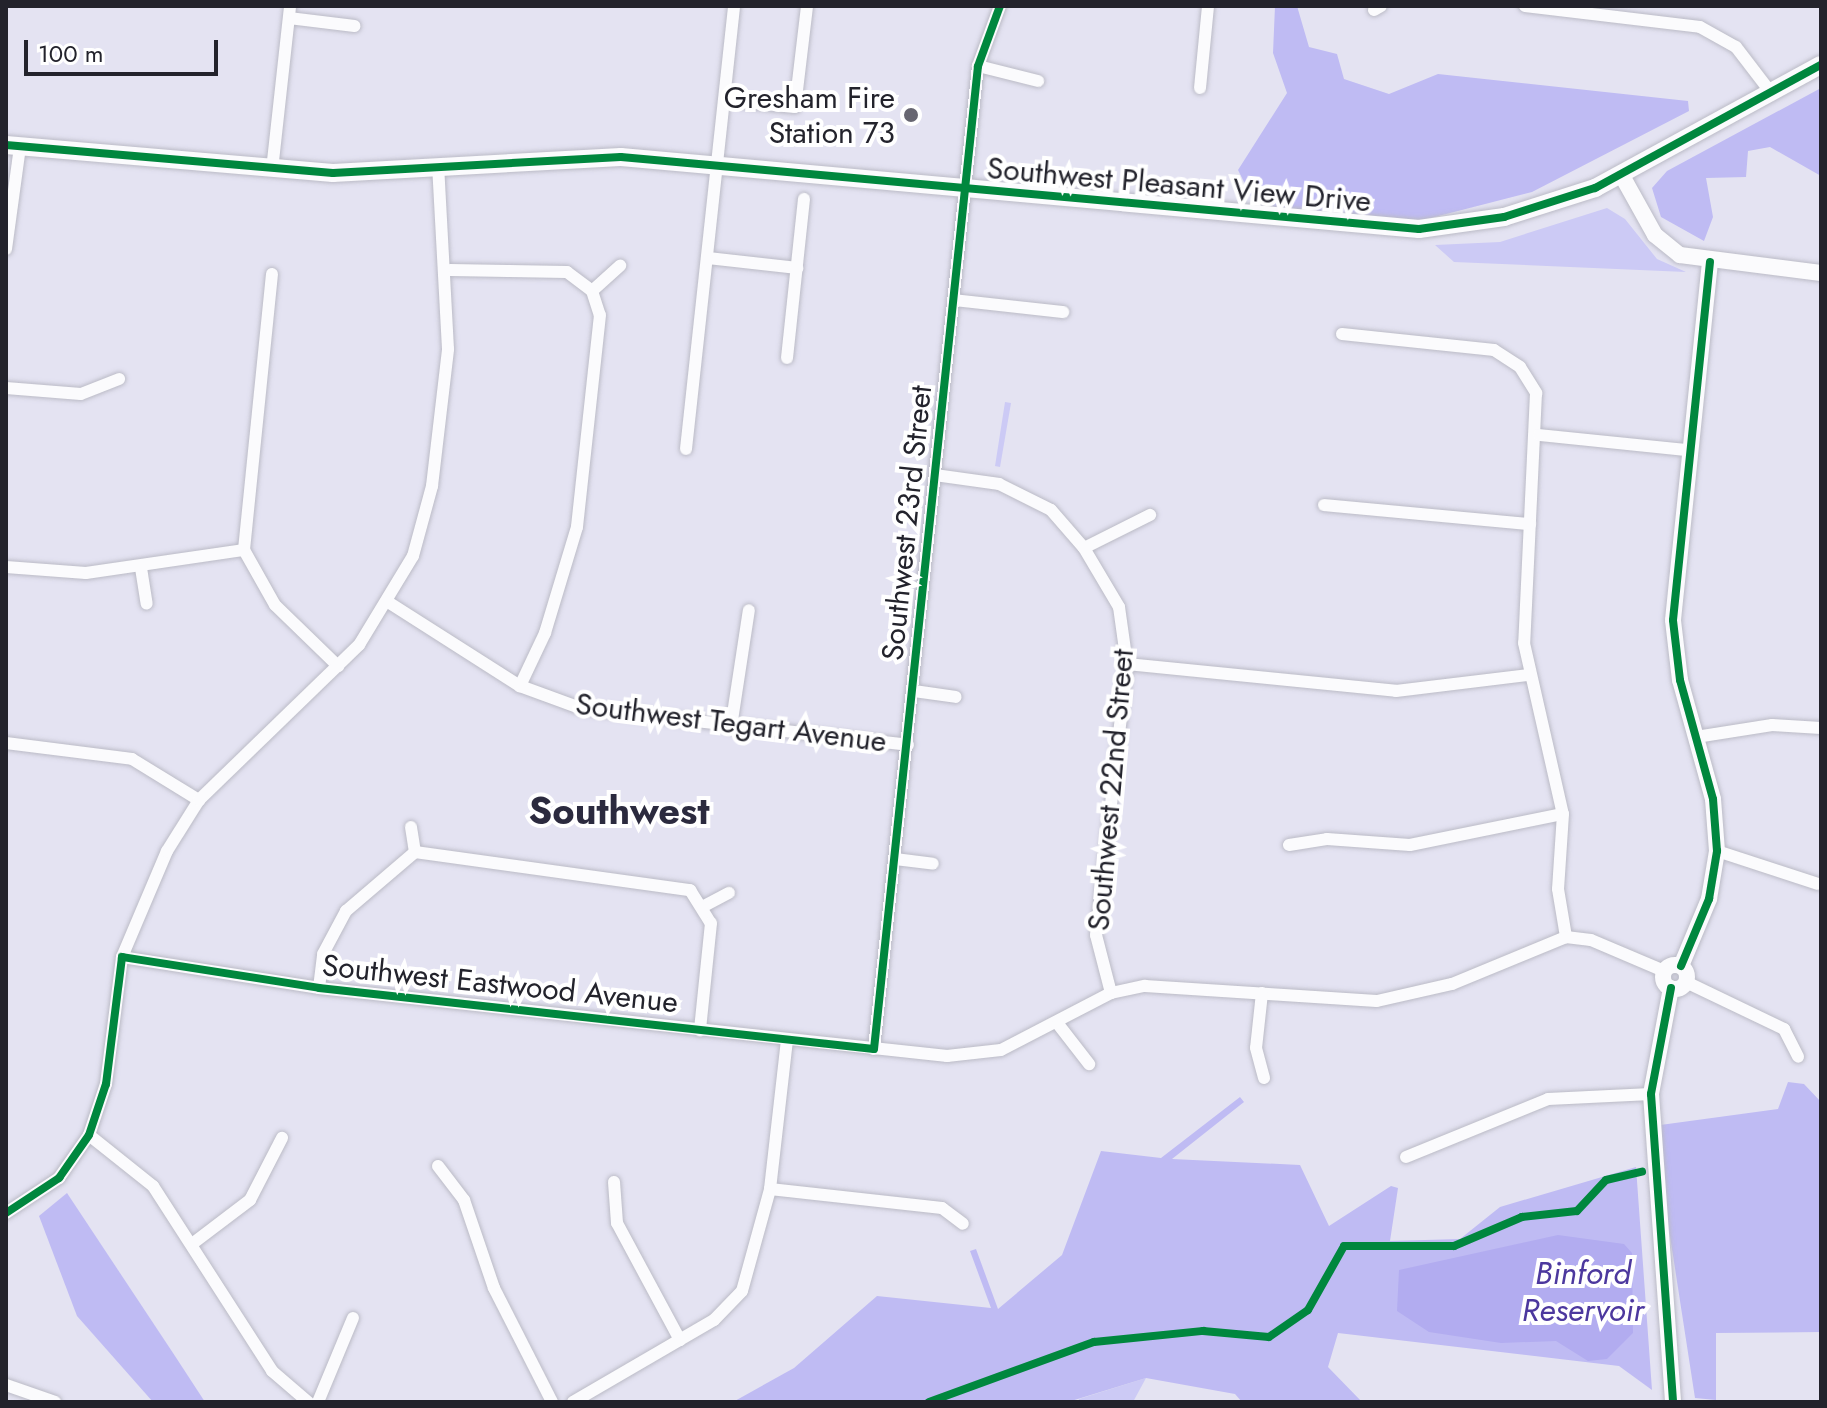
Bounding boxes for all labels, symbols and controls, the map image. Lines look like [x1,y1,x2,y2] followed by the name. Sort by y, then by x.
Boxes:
[28,24,222,74] scale bar
[38,36,104,71] text: 100 m
[724,80,895,150] place label: Gresham Fire Station 73
[902,106,920,124] marker: Gresham Fire Station 73
[985,150,1373,220] street label: Southwest Pleasant View Drive
[875,384,939,662] street label: Southwest 23rd Street
[1081,648,1141,932] street label: Southwest 22nd Street
[574,686,888,760] street label: Southwest Tegart Avenue
[528,788,710,834] district label: Southwest
[320,947,680,1021] street label: Southwest Eastwood Avenue
[1522,1255,1644,1330] water label: Binford Reservoir

